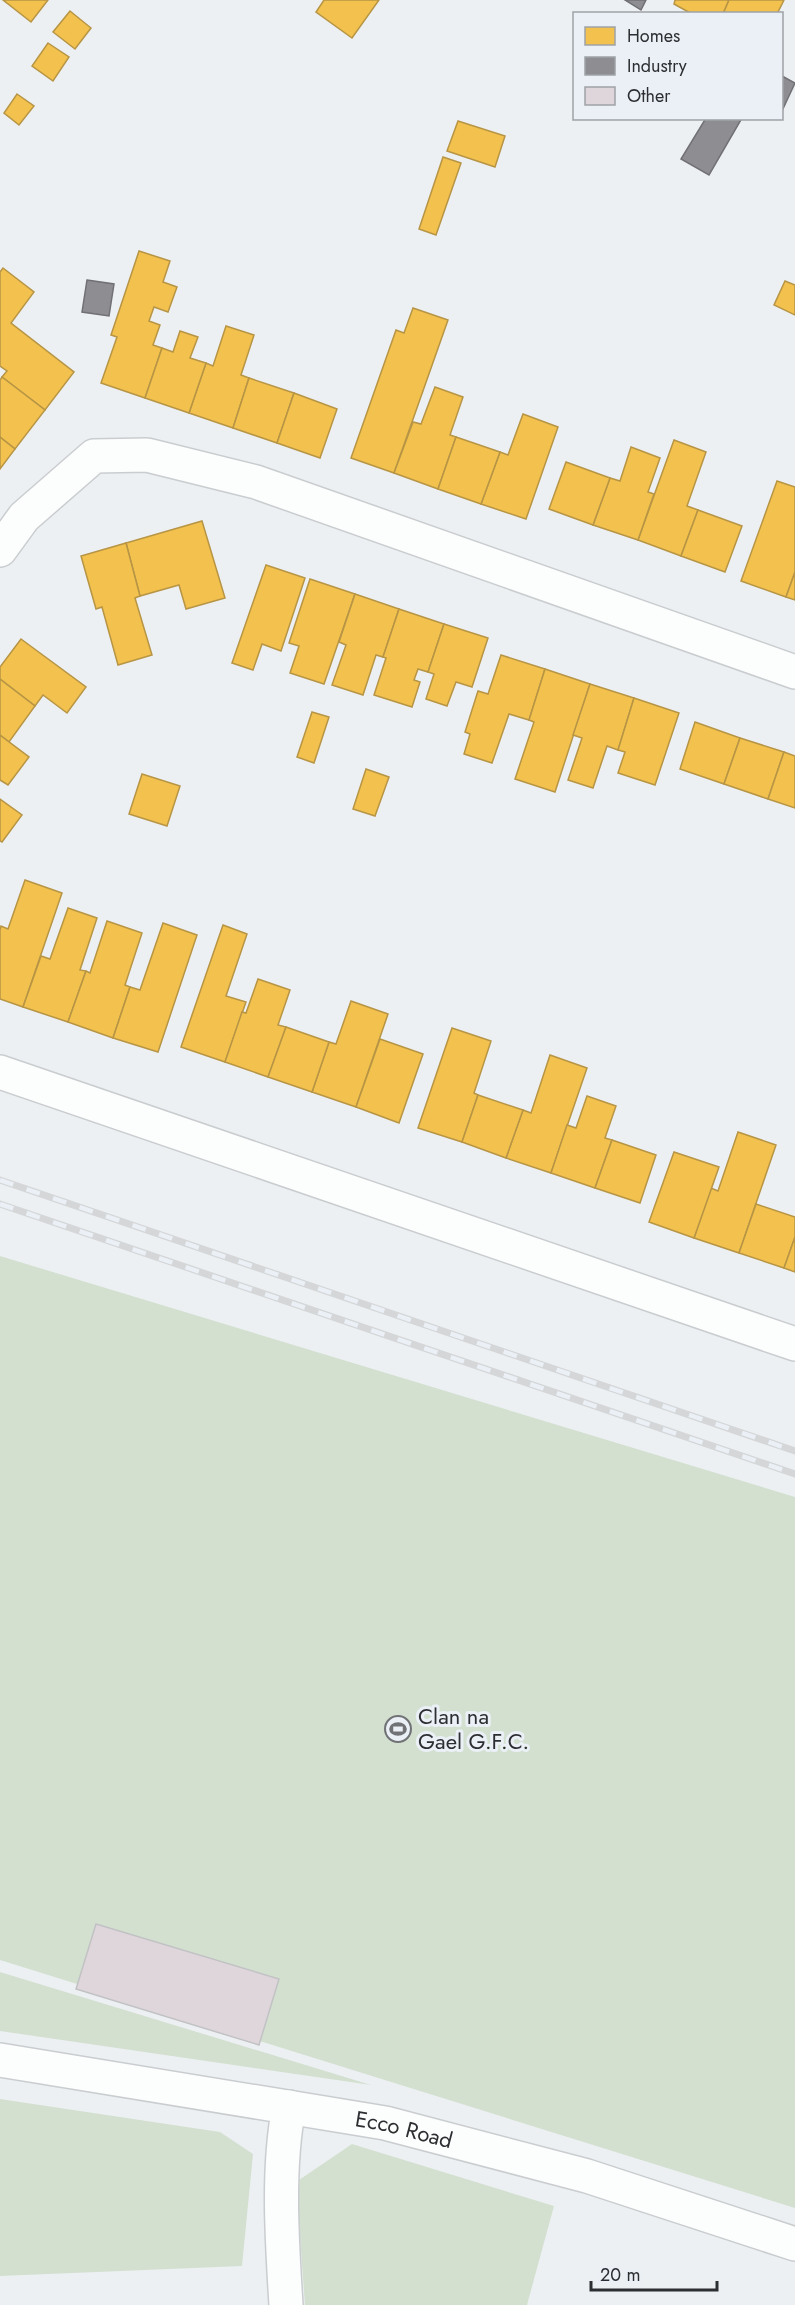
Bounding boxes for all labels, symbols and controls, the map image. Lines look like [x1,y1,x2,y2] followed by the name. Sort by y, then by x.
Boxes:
[573,12,783,120] legend
[627,23,680,49] text: Homes
[627,53,687,79] text: Industry
[627,83,671,109] text: Other
[418,1700,529,1757] place label: Clan na Gael G.F.C.
[383,1714,413,1744] sports icon: Clan na Gael G.F.C.
[353,2102,456,2156] street label: Ecco Road
[591,2254,717,2292] scale bar
[600,2262,640,2288] text: 20 m

